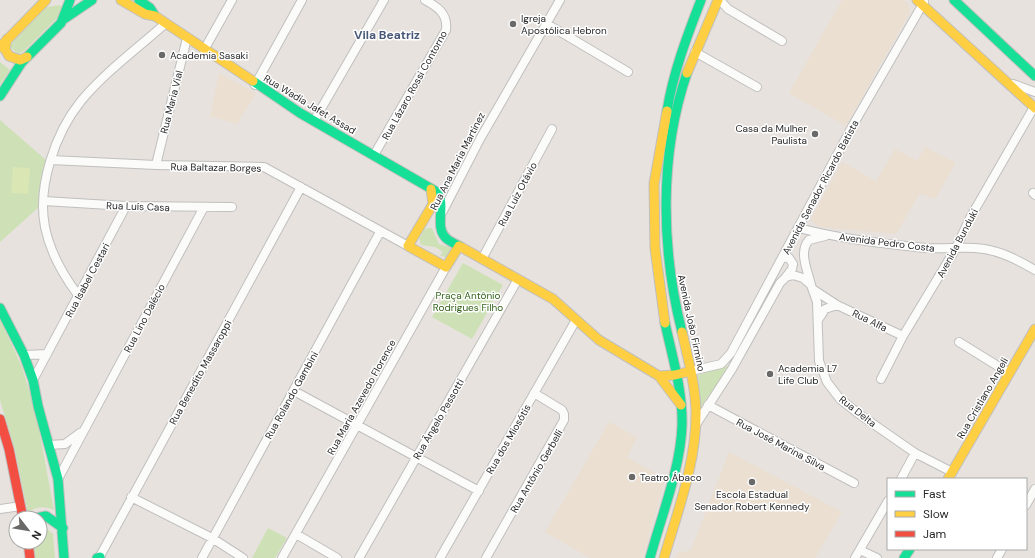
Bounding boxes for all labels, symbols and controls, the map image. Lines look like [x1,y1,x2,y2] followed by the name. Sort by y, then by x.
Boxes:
[521,12,607,37] place label: Igreja Apostólica Hebron
[508,19,518,29] marker: Igreja Apostólica Hebron
[354,27,420,43] district label: Vila Beatriz
[379,28,450,142] street label: Rua Lázaro Rossi Contorno
[170,49,248,62] place label: Academia Sasaki
[157,50,167,60] marker: Academia Sasaki
[157,69,186,135] street label: Rua Maria Vial
[261,72,358,137] street label: Rua Wadia Jafet Assad
[427,110,488,212] street label: Rua Ana Maria Martinez
[779,118,861,257] street label: Avenida Senador Ricardo Batista
[735,122,807,147] place label: Casa da Mulher Paulista
[810,129,820,139] marker: Casa da Mulher Paulista
[170,160,262,175] street label: Rua Baltazar Borges
[495,160,540,229] street label: Rua Luiz Otávio
[106,199,170,214] street label: Rua Luís Casa
[934,207,981,280] street label: Avenida Bunduki
[838,230,935,255] street label: Avenida Pedro Costa
[62,241,113,320] street label: Rua Isabel Cestari
[675,273,708,373] street label: Avenida João Firmino
[121,282,168,355] street label: Rua Lino Dalécio
[433,289,503,314] park label: Praça Antônio Rodrigues Filho
[850,306,889,334] street label: Rua Alfa
[166,318,235,427] street label: Rua Benedito Massaroppi
[324,337,399,457] street label: Rua Maria Azevedo Florence
[262,349,321,441] street label: Rua Rolando Gambini
[954,355,1011,441] street label: Rua Cristiano Angeli
[778,362,837,387] place label: Academia L7 Life Club
[765,369,775,379] marker: Academia L7 Life Club
[410,376,467,462] street label: Rua Ângelo Pessotti
[836,393,879,430] street label: Rua Delta
[483,402,534,476] street label: Rua dos Miosótis
[734,416,827,473] street label: Rua José Marina Silva
[507,427,566,515] street label: Rua Antônio Gerbelli
[640,471,702,484] place label: Teatro Ábaco
[627,472,637,482] marker: Teatro Ábaco
[747,477,757,487] marker: Escola Estadual Senador Robert Kennedy
[887,478,1027,550] legend
[923,486,946,502] text: Fast
[694,488,810,513] place label: Escola Estadual Senador Robert Kennedy
[923,506,949,522] text: Slow
[8,510,48,550] north arrow
[923,526,946,542] text: Jam
[29,528,45,542] text: N

